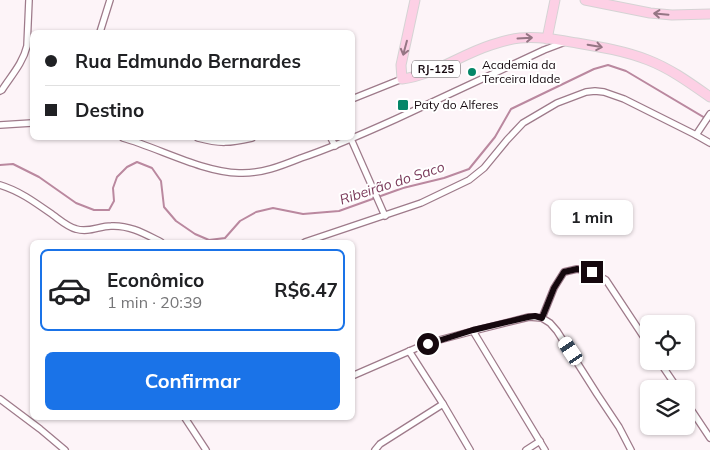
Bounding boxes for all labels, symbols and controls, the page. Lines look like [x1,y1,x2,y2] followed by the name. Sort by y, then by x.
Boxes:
[654,9,670,19] one-way arrow
[516,34,532,43] one-way arrow
[400,39,409,55] one-way arrow
[587,42,603,52] one-way arrow
[75,49,301,73] text: Rua Edmundo Bernardes
[482,57,560,86] place label: Academia da Terceira Idade
[412,61,460,78] road number: RJ-125
[466,66,478,78] marker: Academia da Terceira Idade
[414,97,499,112] place label: Paty do Alferes
[75,98,144,122] text: Destino
[396,98,410,112] marker: Paty do Alferes
[337,158,447,208] water label: Ribeirão do Saco
[551,200,633,234] callout: 1 min
[571,207,613,227] text: 1 min
[581,261,603,283] route end
[47,268,92,313] icon: car
[107,268,204,292] text: Econômico
[274,278,338,302] text: R$6.47
[107,292,202,312] text: 1 min · 20:39
[640,315,695,435] map controls
[640,315,695,370] button: locate
[417,333,439,355] route start
[556,334,585,368] car
[45,352,340,410] button: Confirmar
[640,380,695,435] button: layers

